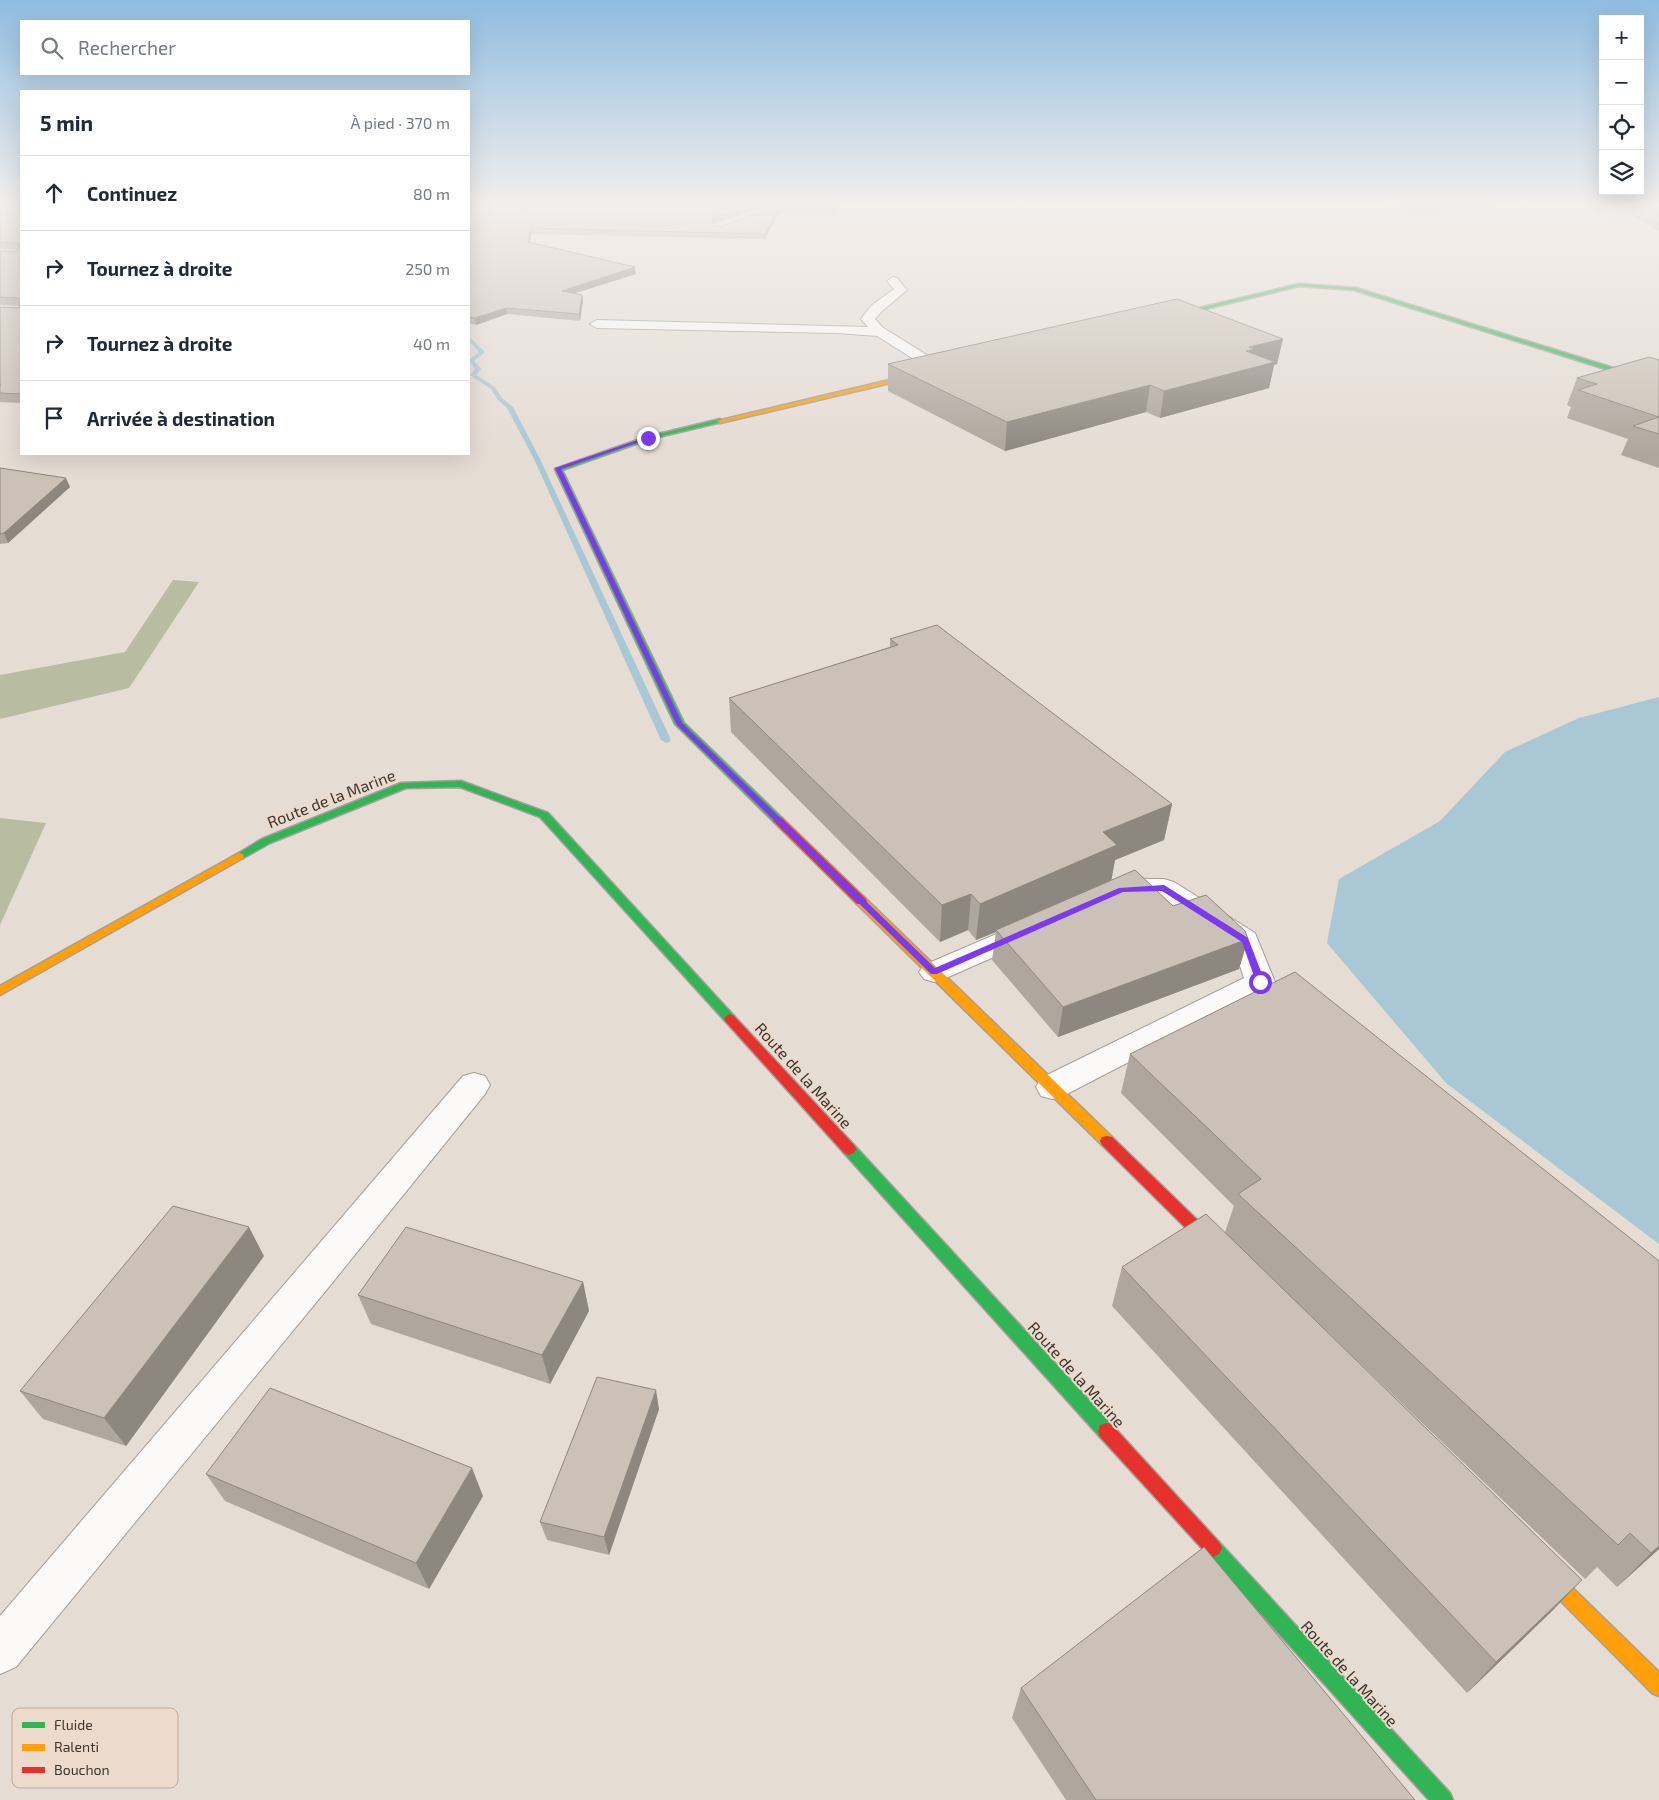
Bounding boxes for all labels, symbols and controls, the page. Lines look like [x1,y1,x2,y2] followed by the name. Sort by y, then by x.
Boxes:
[1599,15,1644,195] map controls
[1599,15,1644,60] button: +
[20,20,470,75] search box
[38,34,66,62] icon: search
[78,36,176,59] text: Rechercher
[1599,60,1644,105] button: −
[1599,105,1644,150] button: locate
[40,110,93,135] text: 5 min
[351,113,450,132] text: À pied · 370 m
[1599,150,1644,195] button: layers
[40,179,68,207] icon: ahead
[87,182,177,205] text: Continuez
[413,184,450,203] text: 80 m
[40,254,68,282] icon: right
[87,257,233,280] text: Tournez à droite
[405,259,450,278] text: 250 m
[40,329,68,357] icon: right
[87,332,233,355] text: Tournez à droite
[413,334,450,353] text: 40 m
[40,404,68,432] icon: arrive
[87,407,275,430] text: Arrivée à destination
[637,427,660,450] route end
[264,765,398,831] street label: Route de la Marine
[1249,971,1272,994] route start
[752,1018,856,1132] street label: Route de la Marine
[1025,1317,1129,1431] street label: Route de la Marine
[1298,1616,1402,1730] street label: Route de la Marine
[12,1708,178,1788] legend
[54,1716,93,1733] text: Fluide
[54,1738,99,1755] text: Ralenti
[54,1761,110,1778] text: Bouchon

